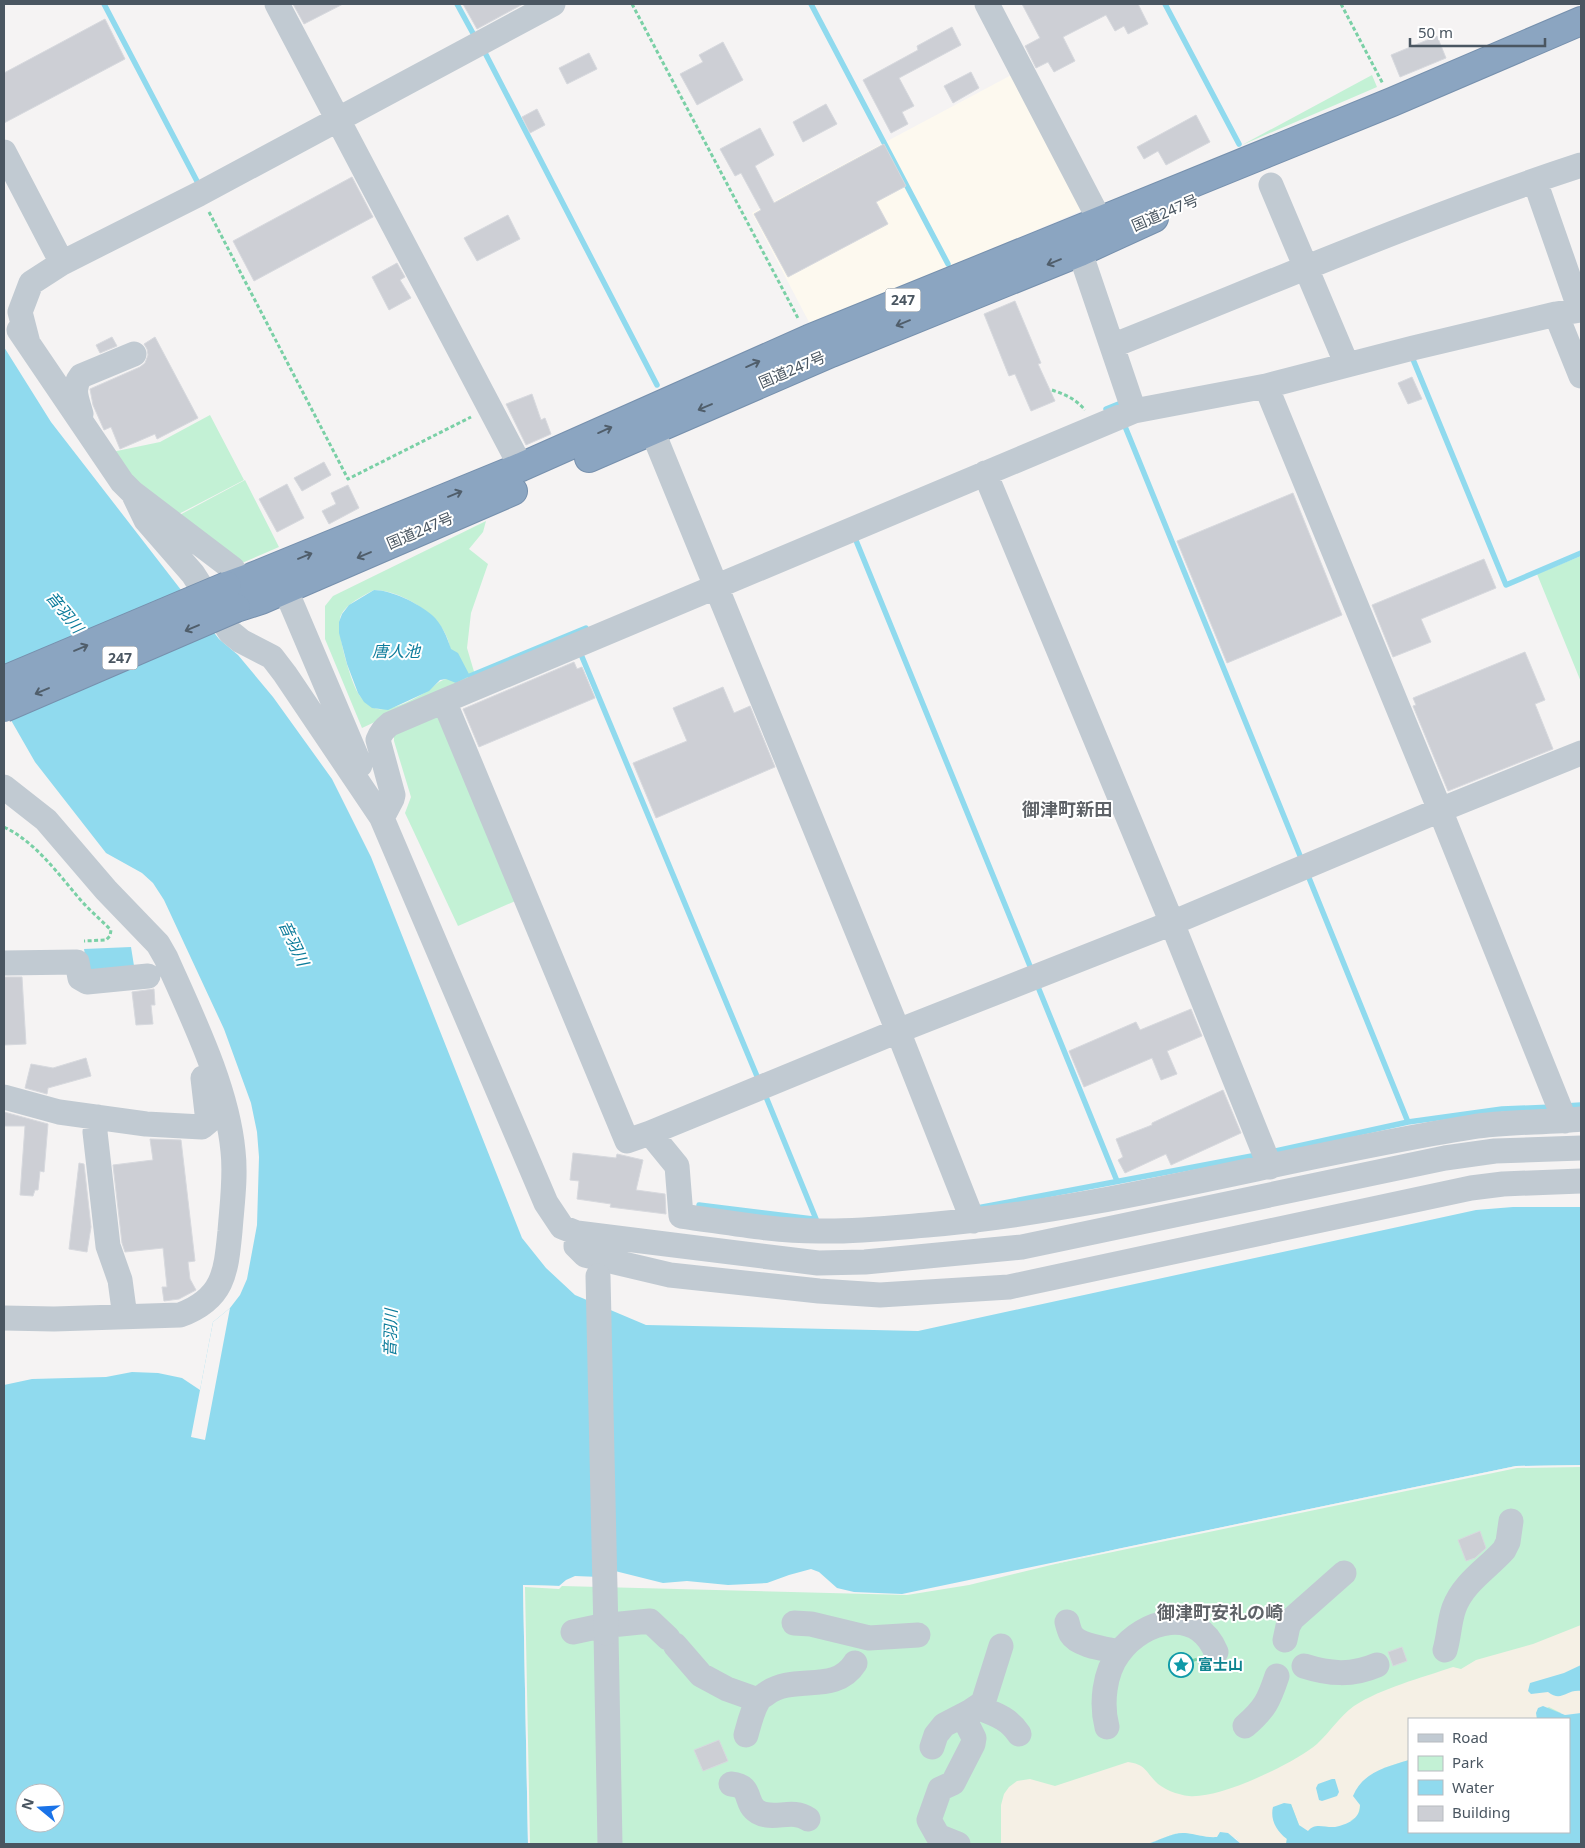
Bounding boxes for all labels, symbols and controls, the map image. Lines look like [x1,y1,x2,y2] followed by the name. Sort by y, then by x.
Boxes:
[1410,15,1545,47] scale bar
[1418,22,1453,42] text: 50 m
[1128,189,1201,235] street label: 国道247号
[1047,258,1062,267] one-way arrow
[886,288,920,312] road number: 247
[896,320,911,329] one-way arrow
[755,346,828,392] street label: 国道247号
[745,358,760,368] one-way arrow
[698,403,713,412] one-way arrow
[597,424,612,434] one-way arrow
[447,489,462,498] one-way arrow
[383,507,456,553] street label: 国道247号
[297,550,312,560] one-way arrow
[357,551,372,561] one-way arrow
[41,586,90,639] water label: 音羽川
[185,623,200,633] one-way arrow
[372,640,422,662] water label: 唐人池
[73,642,88,652] one-way arrow
[102,646,138,670] road number: 247
[35,687,50,697] one-way arrow
[1021,797,1112,821] district label: 御津町新田
[274,917,315,971] water label: 音羽川
[378,1307,402,1357] water label: 音羽川
[1156,1600,1283,1624] district label: 御津町安礼の崎
[1168,1652,1194,1678] place icon: 富士山
[1198,1654,1243,1674] place label: 富士山
[1408,1718,1570,1833] legend
[1452,1727,1488,1747] text: Road
[1452,1752,1484,1772] text: Park
[1452,1777,1494,1797] text: Water
[15,1783,65,1833] north arrow
[16,1795,38,1812] text: N
[1452,1802,1510,1822] text: Building

